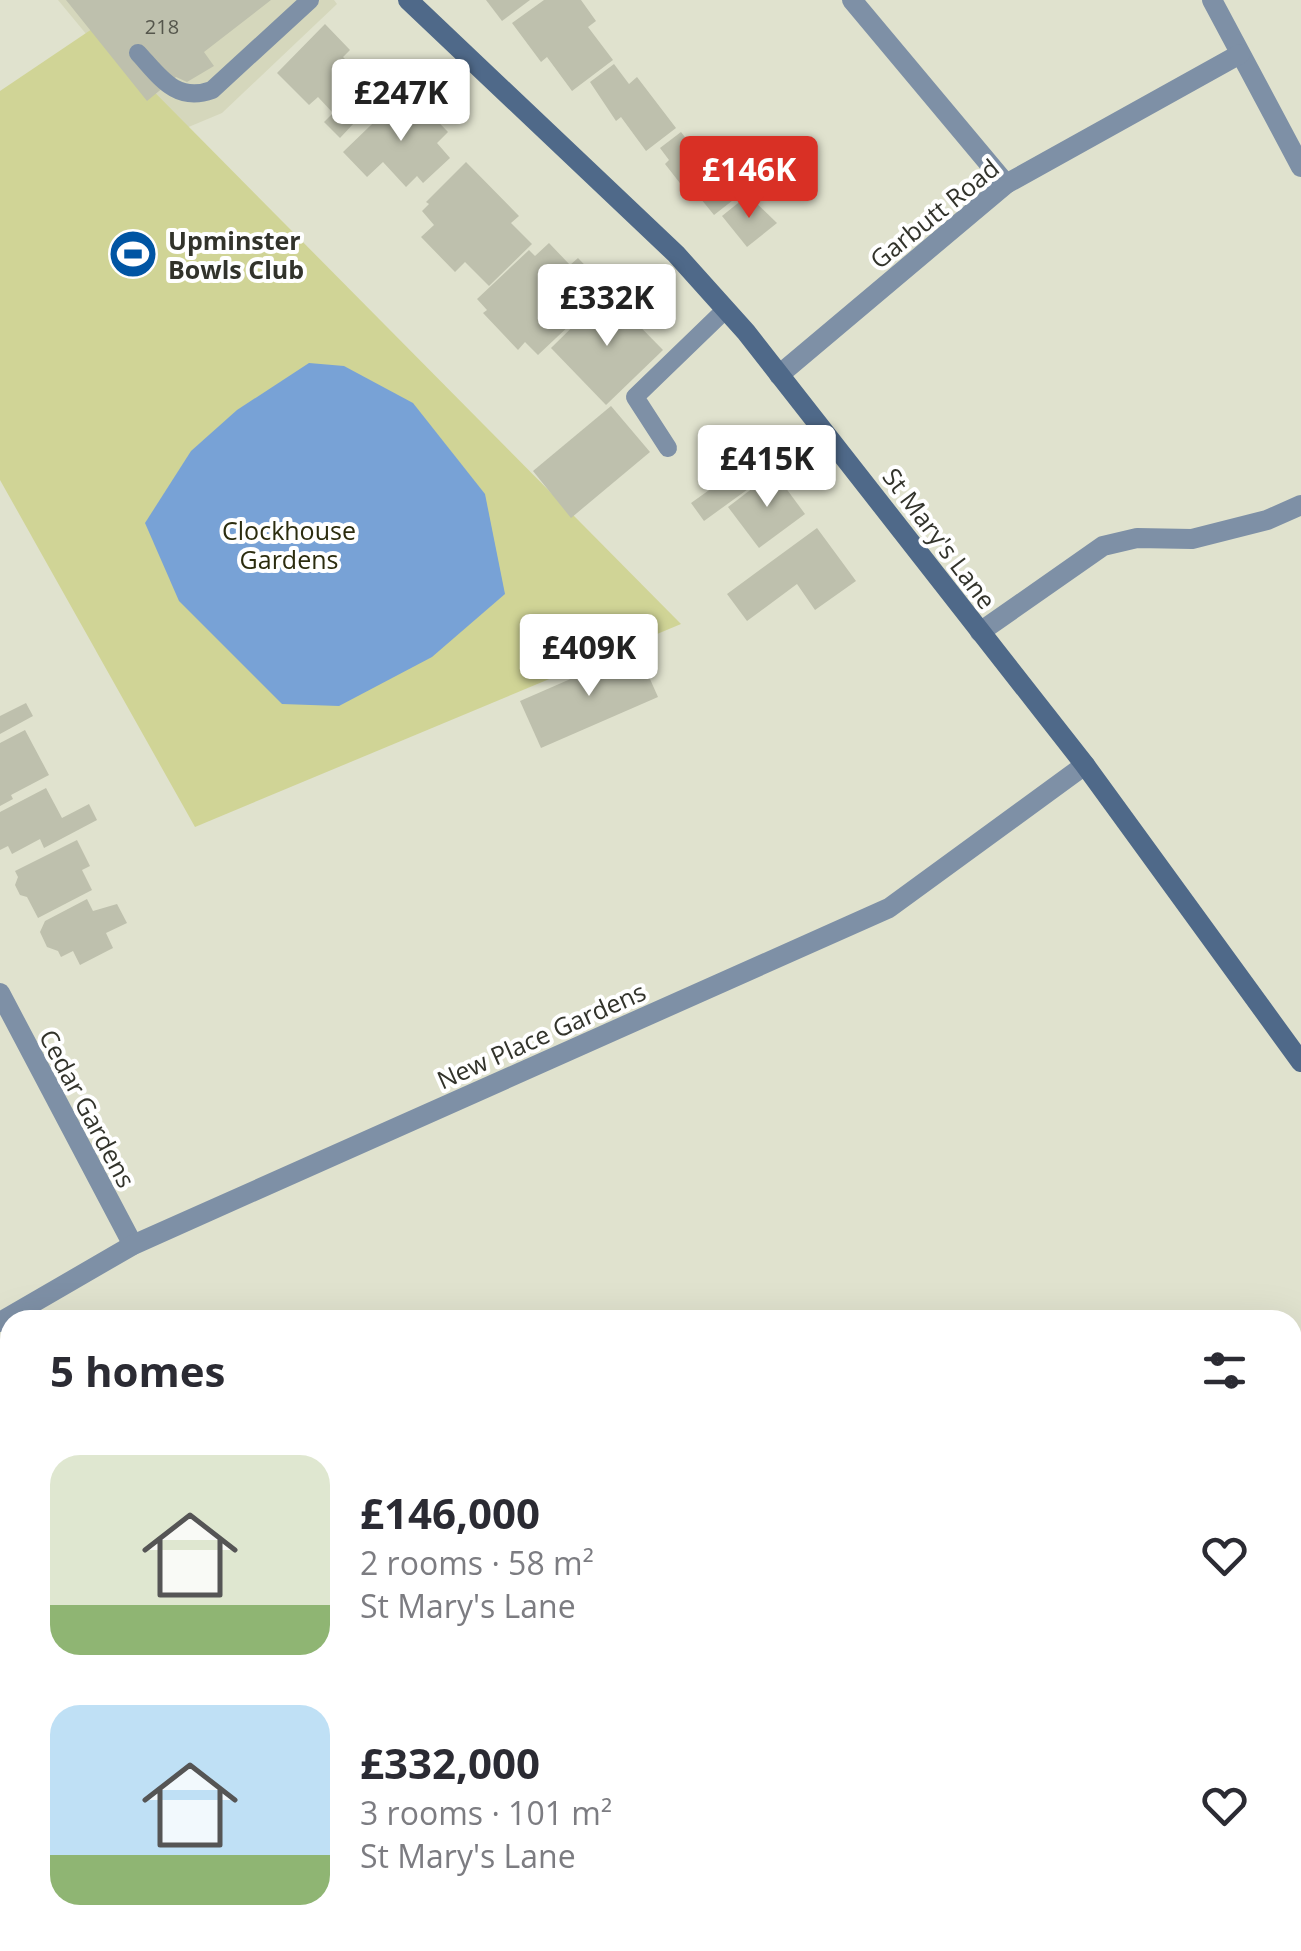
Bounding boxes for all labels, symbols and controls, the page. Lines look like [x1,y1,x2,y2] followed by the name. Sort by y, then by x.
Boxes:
[145,13,179,40] house number: 218
[331,59,471,144] pin: £247K
[354,70,448,113] text: £247K
[679,136,819,221] pin: £146K
[702,147,796,190] text: £146K
[862,150,1006,276] street label: Garbutt Road
[168,223,304,286] place label: Upminster Bowls Club
[107,228,159,280] sports icon: Upminster Bowls Club
[537,264,677,349] pin: £332K
[560,275,654,318] text: £332K
[697,425,837,510] pin: £415K
[720,436,814,479] text: £415K
[876,461,1004,615] street label: St Mary's Lane
[222,513,356,576] park label: Clockhouse Gardens
[519,614,659,699] pin: £409K
[542,625,636,668] text: £409K
[431,974,651,1096] street label: New Place Gardens
[32,1023,144,1193] street label: Cedar Gardens
[50,1342,225,1399] text: 5 homes
[1197,1343,1252,1398] icon: filters
[360,1484,540,1541] text: £146,000
[130,1495,250,1615] icon: home
[1197,1528,1252,1583] icon: heart
[360,1541,594,1584] text: 2 rooms · 58 m²
[360,1584,576,1627] text: St Mary's Lane
[360,1734,540,1791] text: £332,000
[130,1745,250,1865] icon: home
[1197,1778,1252,1833] icon: heart
[360,1791,612,1834] text: 3 rooms · 101 m²
[360,1834,576,1877] text: St Mary's Lane

